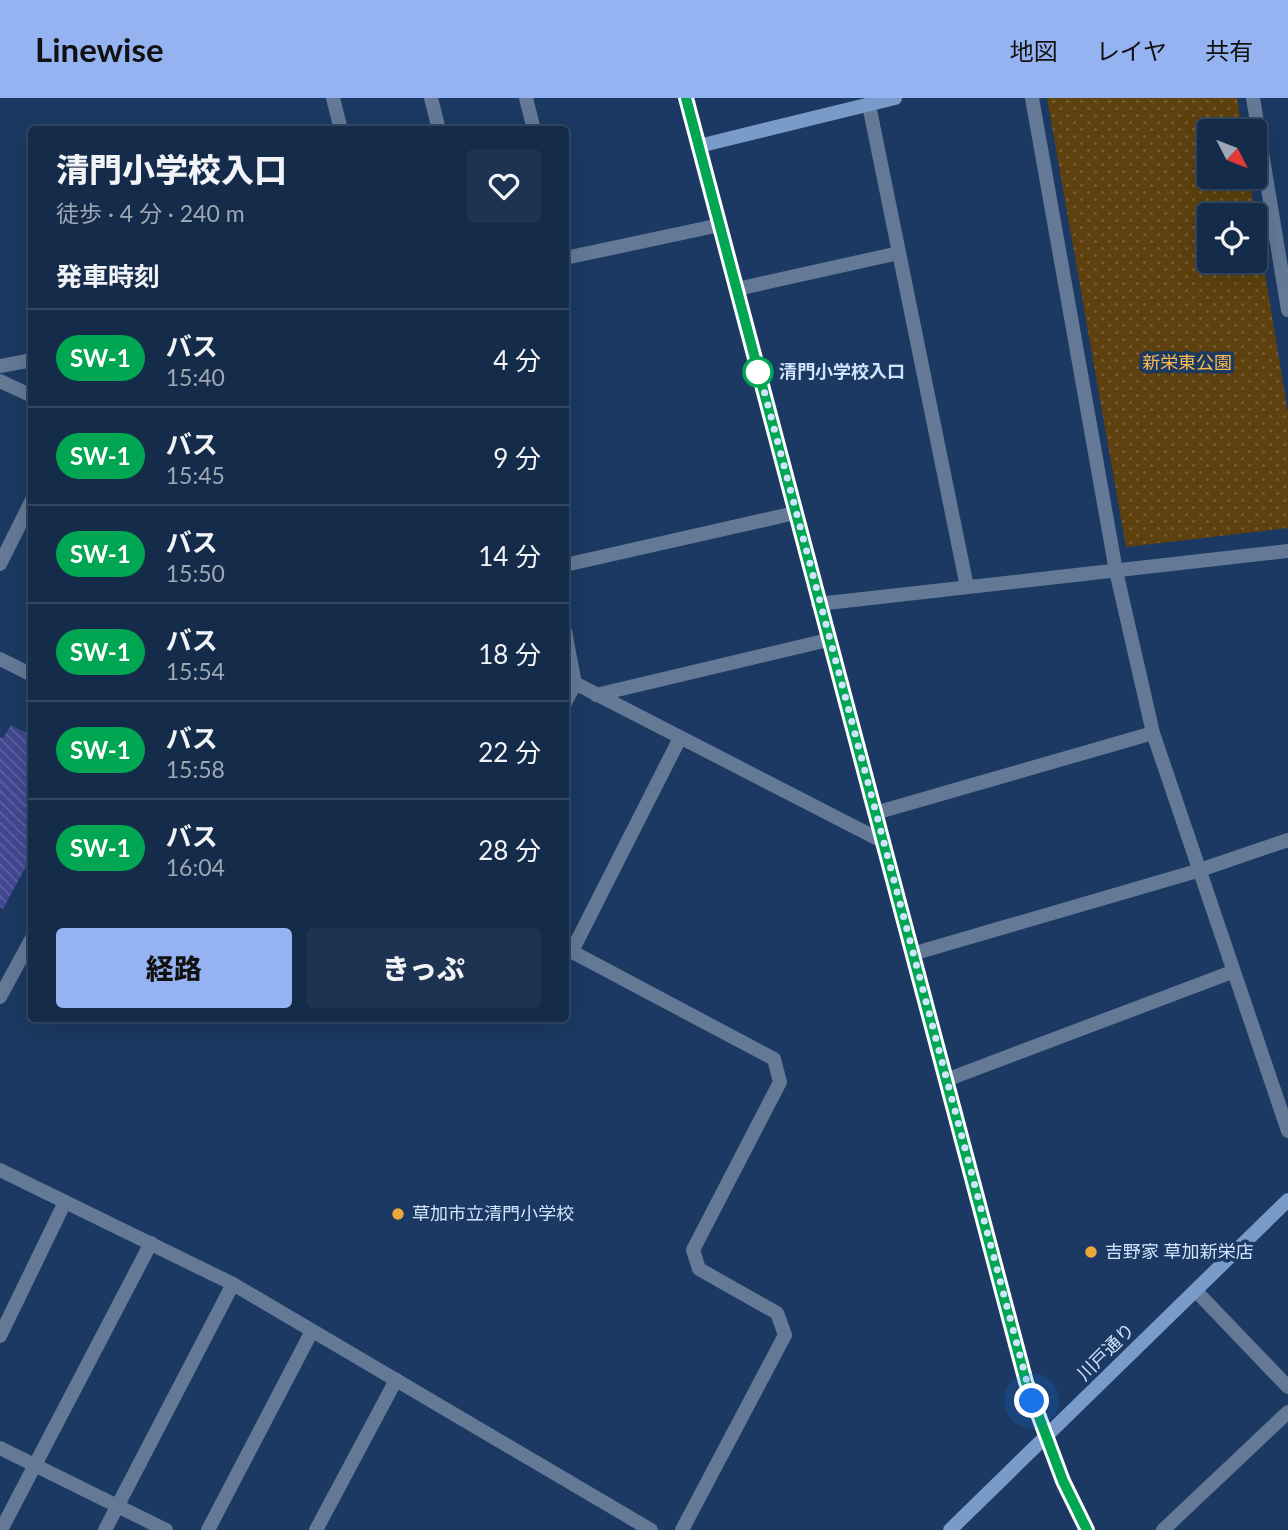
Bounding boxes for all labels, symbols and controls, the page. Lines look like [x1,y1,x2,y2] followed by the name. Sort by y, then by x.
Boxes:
[35,29,164,69] text: Linewise
[1010,36,1058,65] text: 地図
[1096,36,1167,65] text: レイヤ
[1205,36,1253,65] text: 共有
[1197,119,1267,189] north arrow
[1197,119,1267,273] map controls
[56,149,287,189] text: 清門小学校入口
[467,149,541,223] button: heart
[56,199,245,227] text: 徒歩 · 4 分 · 240 m
[1197,203,1267,273] button: locate
[56,260,160,292] text: 発車時刻
[166,330,218,362] text: バス
[70,343,131,372] text: SW-1
[493,344,541,376] text: 4 分
[1142,351,1232,373] park label: 新栄東公園
[743,357,773,387] marker: 清門小学校入口
[779,360,905,382] place label: 清門小学校入口
[166,363,225,391] text: 15:40
[166,428,218,460] text: バス
[70,441,131,470] text: SW-1
[493,442,541,474] text: 9 分
[166,461,225,489] text: 15:45
[166,526,218,558] text: バス
[70,539,131,568] text: SW-1
[478,540,541,572] text: 14 分
[166,559,225,587] text: 15:50
[166,624,218,656] text: バス
[70,637,131,666] text: SW-1
[478,638,541,670] text: 18 分
[166,657,225,685] text: 15:54
[166,722,218,754] text: バス
[70,735,131,764] text: SW-1
[478,736,541,768] text: 22 分
[166,755,225,783] text: 15:58
[166,820,218,852] text: バス
[70,833,131,862] text: SW-1
[478,834,541,866] text: 28 分
[166,853,225,881] text: 16:04
[56,928,292,1008] button: 経路
[306,928,541,1008] button: きっぷ
[412,1202,574,1224] place label: 草加市立清門小学校
[390,1206,406,1222] marker: 草加市立清門小学校
[1105,1240,1254,1262] place label: 吉野家 草加新栄店
[1083,1244,1099,1260] marker: 吉野家 草加新栄店
[1072,1318,1139,1385] street label: 川戸通り
[1014,1383,1049,1418] your location

